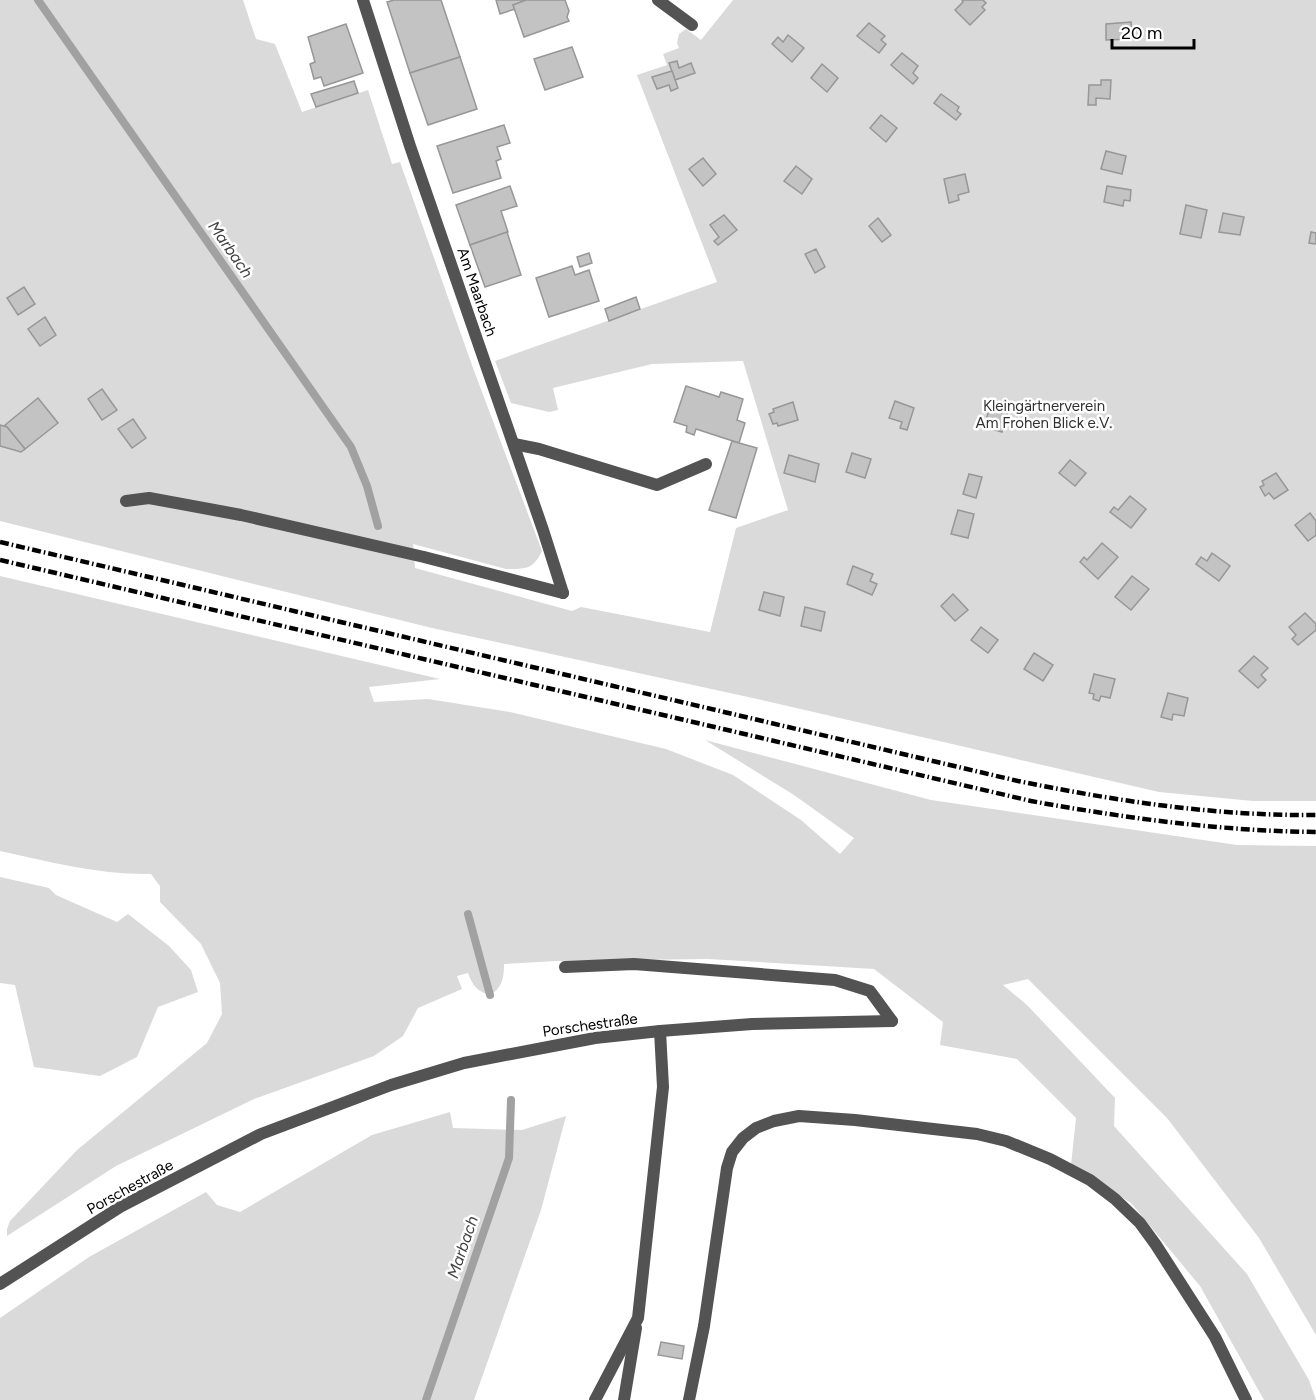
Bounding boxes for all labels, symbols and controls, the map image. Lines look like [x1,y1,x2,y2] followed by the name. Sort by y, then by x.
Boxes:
[1112,12,1194,50] scale bar
[1121,22,1162,44] text: 20 m
[204,217,257,281] water label: Marbach
[453,245,501,339] street label: Am Maarbach
[976,397,1112,432] park label: Kleingärtnerverein Am Frohen Blick e.V.
[541,1009,639,1041] street label: Porschestraße
[84,1156,176,1218] street label: Porschestraße
[443,1213,482,1281] water label: Marbach

